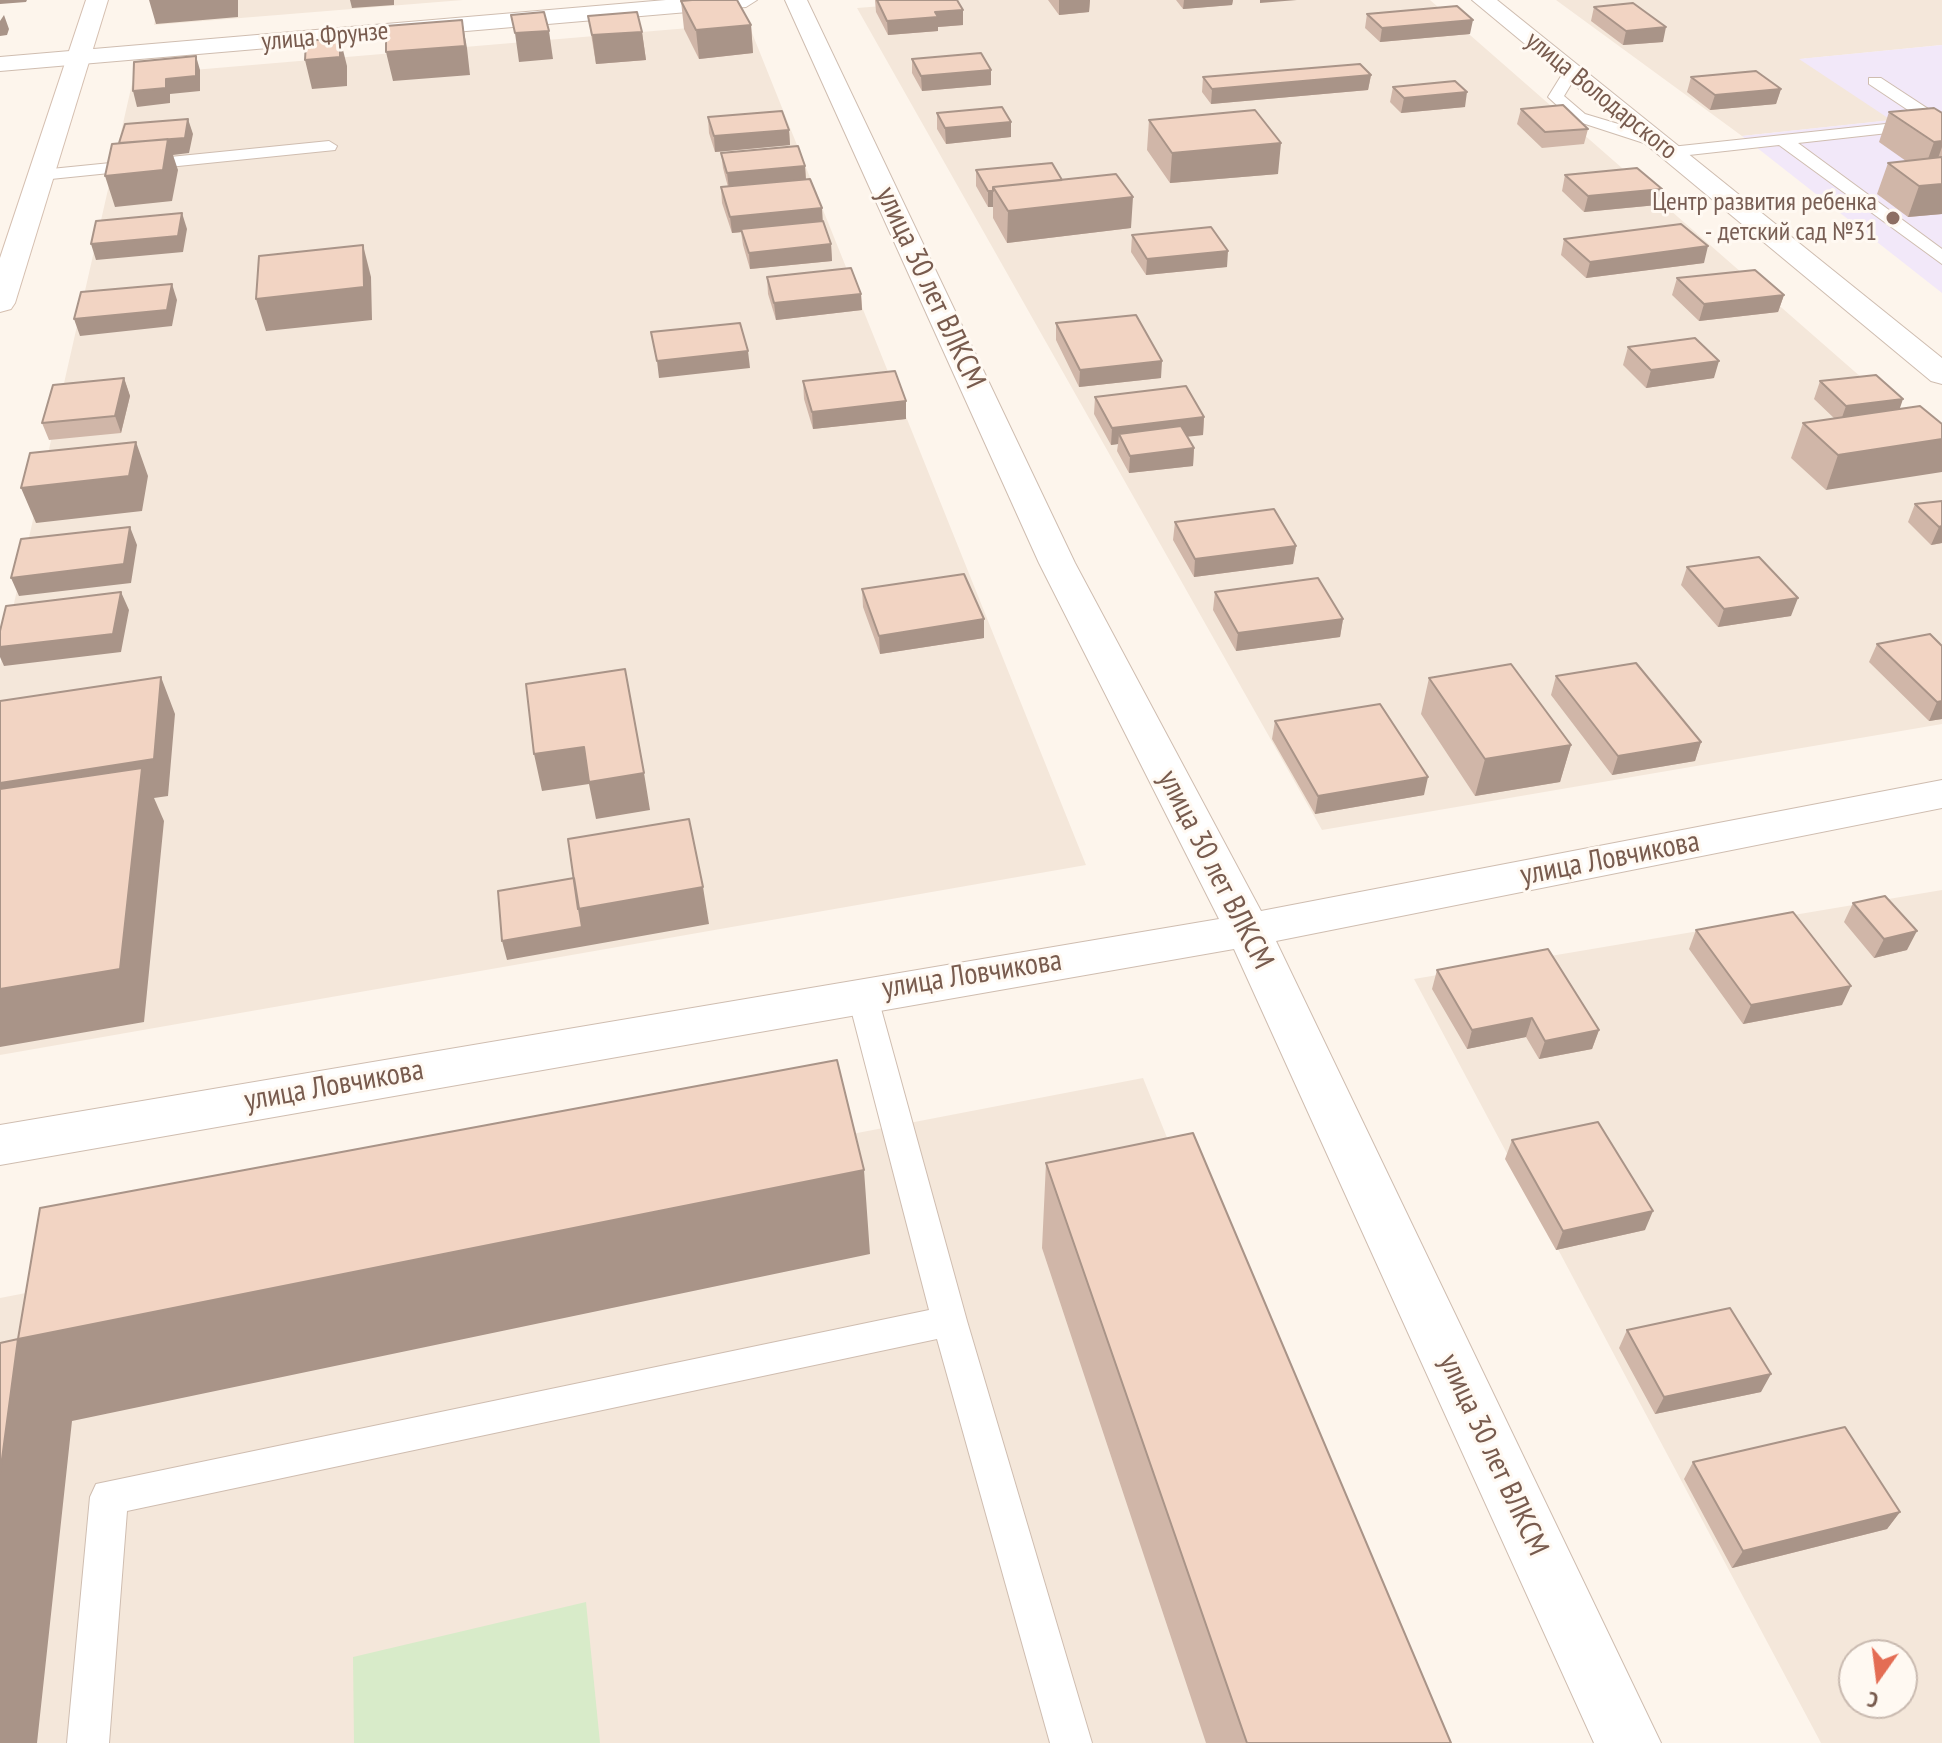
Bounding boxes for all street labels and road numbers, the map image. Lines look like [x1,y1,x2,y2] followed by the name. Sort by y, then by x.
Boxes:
[260,16,390,58] street label: улица Фрунзе
[1519,25,1683,167] street label: улица Володарского
[868,182,992,394] street label: улица 30 лет ВЛКСМ
[1149,765,1281,975] street label: улица 30 лет ВЛКСМ
[1517,824,1703,894] street label: улица Ловчикова
[880,943,1064,1007] street label: улица Ловчикова
[242,1053,426,1119] street label: улица Ловчикова
[1431,1349,1555,1561] street label: улица 30 лет ВЛКСМ

